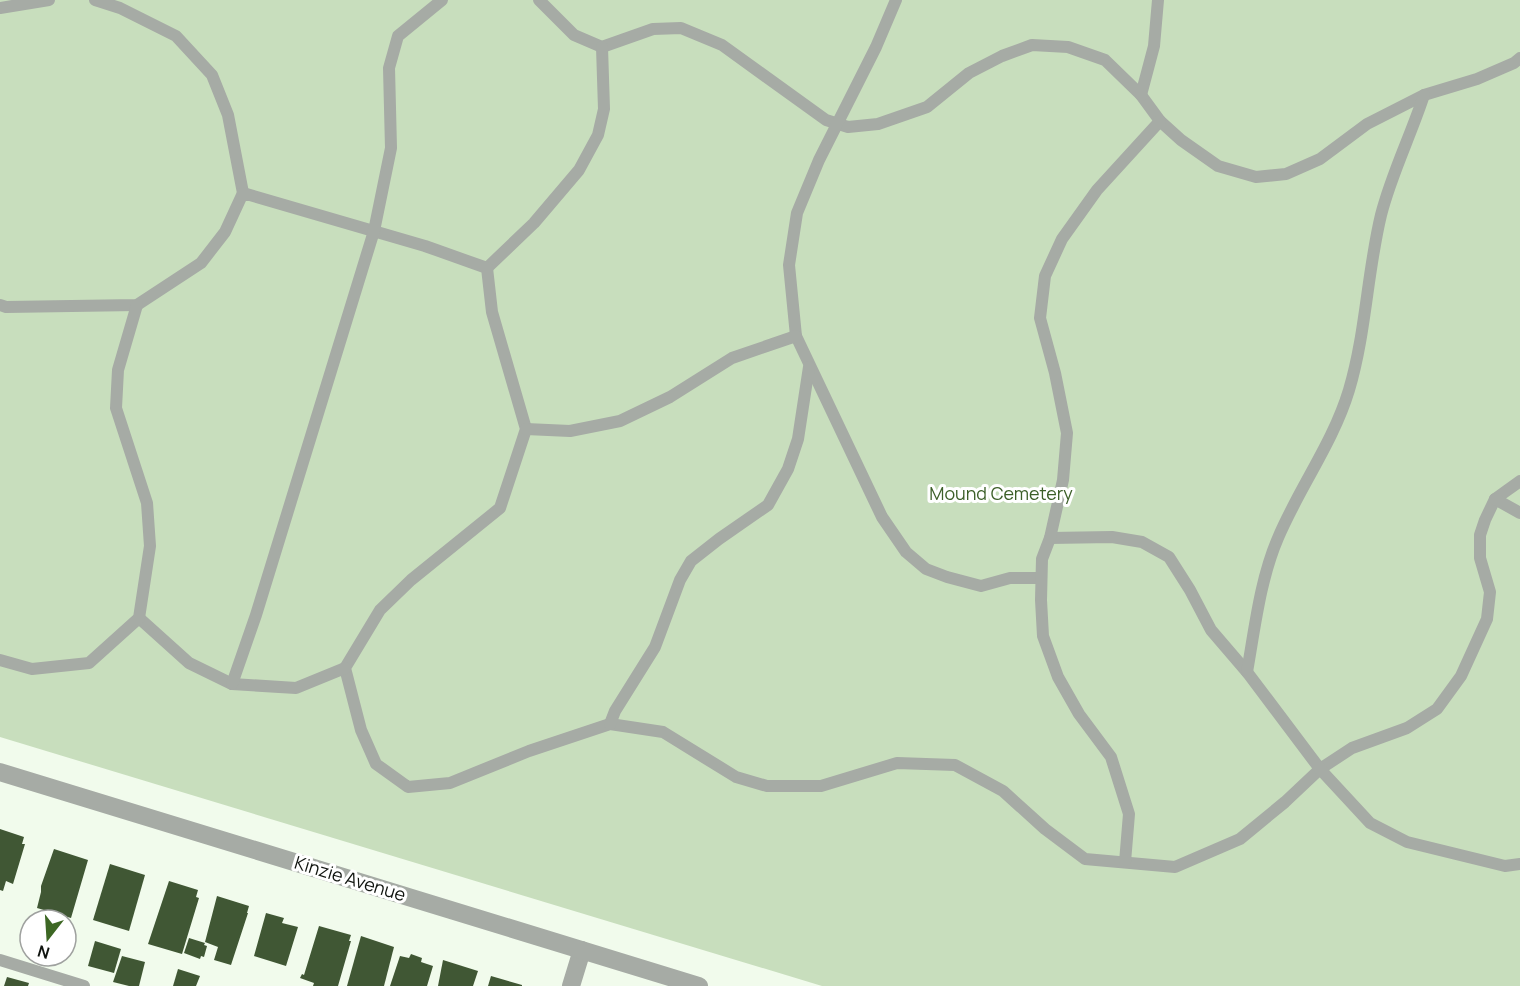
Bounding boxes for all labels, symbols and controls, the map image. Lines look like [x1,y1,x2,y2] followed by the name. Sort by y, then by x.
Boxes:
[929,481,1073,505] park label: Mound Cemetery
[292,850,409,906] street label: Kinzie Avenue
[18,908,78,968] north arrow
[35,940,52,965] text: N

